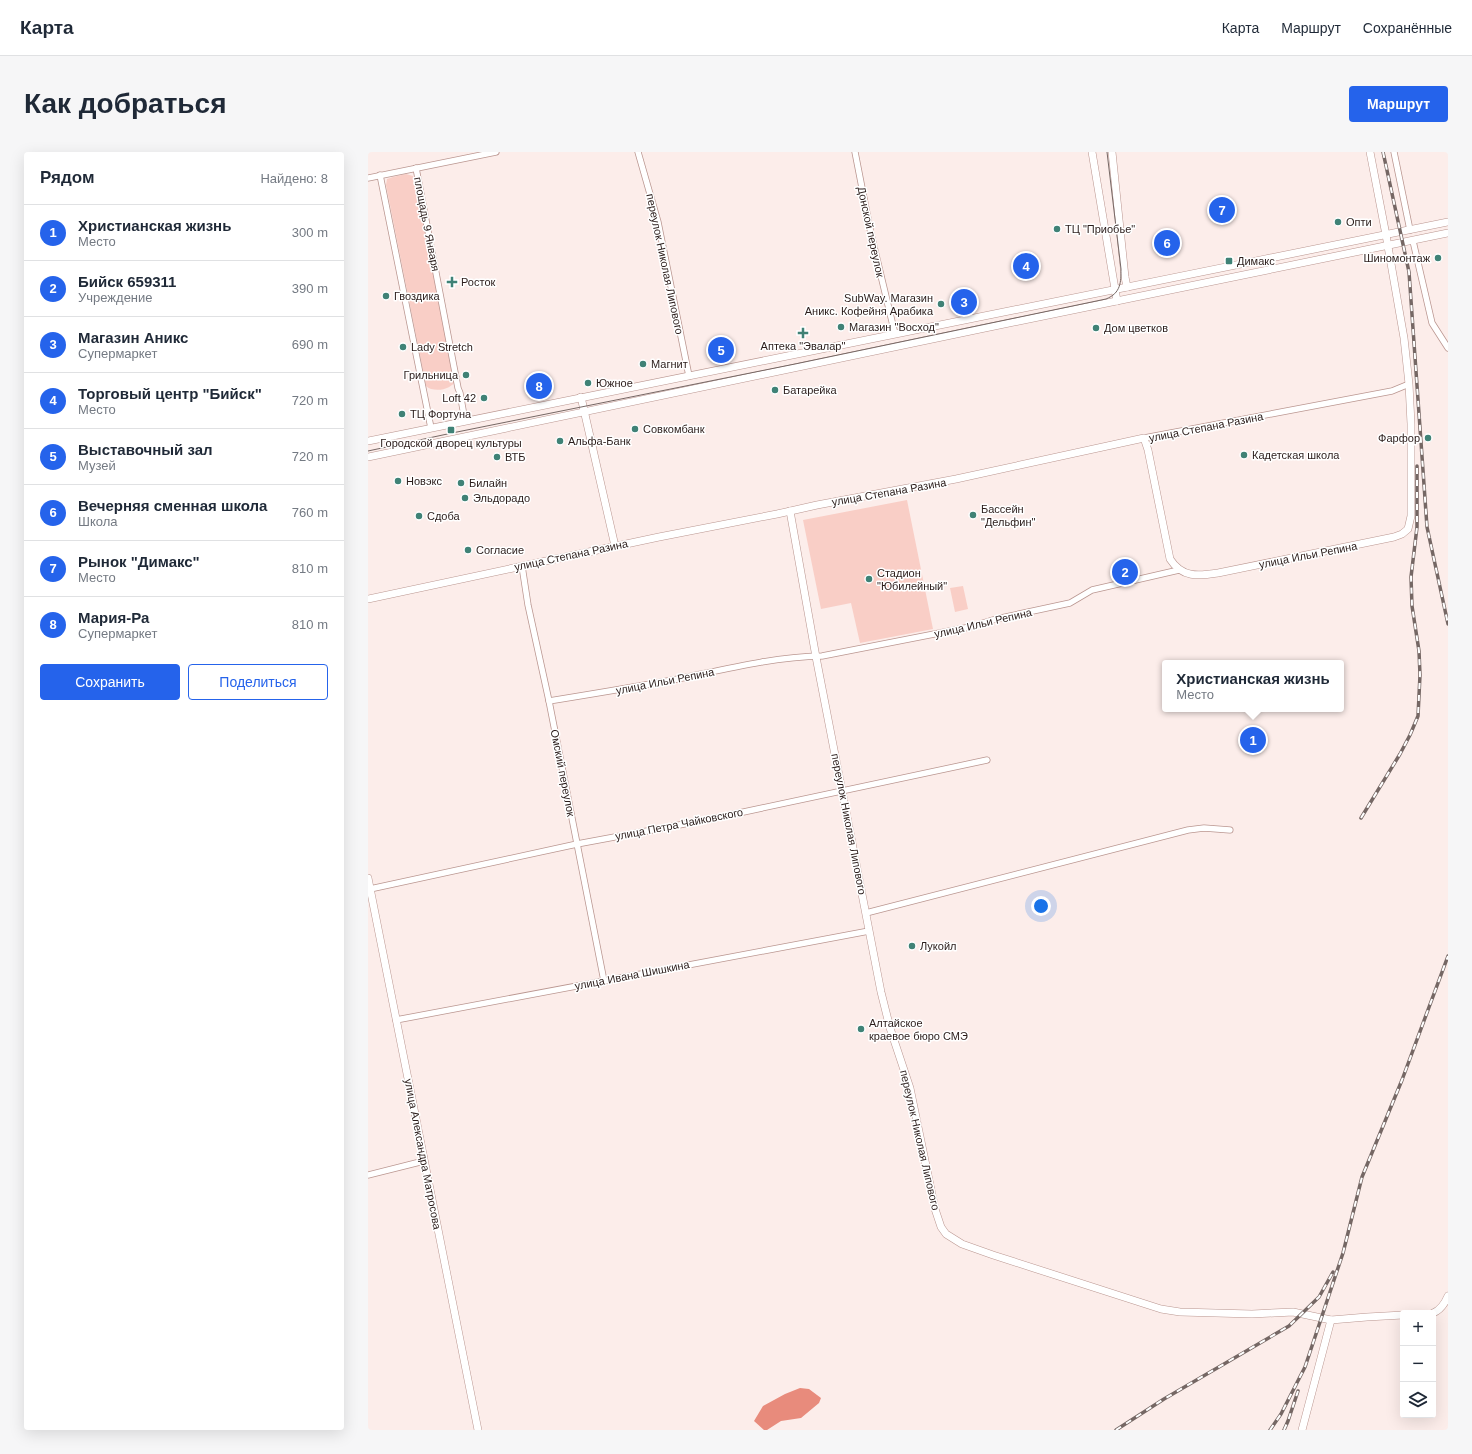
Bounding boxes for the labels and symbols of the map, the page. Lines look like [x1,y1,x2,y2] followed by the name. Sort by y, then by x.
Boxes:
[412,176,442,272] street label: площадь 9 Января
[856,186,887,279] street label: Донской переулок
[644,193,686,335] street label: переулок Николая Липового
[1209,195,1235,225] pin: 7
[1346,216,1372,228] place label: Опти
[1333,217,1343,227] marker: Опти
[1065,223,1135,235] place label: ТЦ "Приобье"
[1052,224,1062,234] marker: ТЦ "Приобье"
[1154,228,1180,258] pin: 6
[1013,251,1039,281] pin: 4
[1363,252,1431,264] place label: Шиномонтаж
[1433,253,1443,263] marker: Шиномонтаж
[1237,255,1275,267] place label: Димакс
[1224,256,1234,266] marker: Димакс
[446,276,458,288] marker: Росток
[461,276,496,288] place label: Росток
[951,287,977,317] pin: 3
[394,290,440,302] place label: Гвоздика
[381,291,391,301] marker: Гвоздика
[805,292,934,317] place label: SubWay. Магазин Аникс. Кофейня Арабика
[936,299,946,309] marker: SubWay. Магазин Аникс. Кофейня Арабика
[849,321,939,333] place label: Магазин "Восход"
[836,322,846,332] marker: Магазин "Восход"
[1104,322,1168,334] place label: Дом цветков
[1091,323,1101,333] marker: Дом цветков
[798,328,808,338] marker: Аптека "Эвалар"
[708,335,734,365] pin: 5
[761,340,845,352] place label: Аптека "Эвалар"
[411,341,473,353] place label: Lady Stretch
[398,342,408,352] marker: Lady Stretch
[651,358,688,370] place label: Магнит
[638,359,648,369] marker: Магнит
[404,369,459,381] place label: Грильница
[461,370,471,380] marker: Грильница
[526,371,552,401] pin: 8
[596,377,633,389] place label: Южное
[583,378,593,388] marker: Южное
[783,384,838,396] place label: Батарейка
[770,385,780,395] marker: Батарейка
[442,392,476,404] place label: Loft 42
[479,393,489,403] marker: Loft 42
[410,408,472,420] place label: ТЦ Фортуна
[397,409,407,419] marker: ТЦ Фортуна
[1148,410,1265,444] street label: улица Степана Разина
[643,423,705,435] place label: Совкомбанк
[630,424,640,434] marker: Совкомбанк
[446,425,456,435] marker: Городской дворец культуры
[1378,432,1420,444] place label: Фарфор
[1423,433,1433,443] marker: Фарфор
[568,435,631,447] place label: Альфа-Банк
[555,436,565,446] marker: Альфа-Банк
[380,437,522,449] place label: Городской дворец культуры
[1252,449,1340,461] place label: Кадетская школа
[1239,450,1249,460] marker: Кадетская школа
[505,451,526,463] place label: ВТБ
[492,452,502,462] marker: ВТБ
[406,475,442,487] place label: Новэкс
[393,476,403,486] marker: Новэкс
[831,476,948,508] street label: улица Степана Разина
[469,477,507,489] place label: Билайн
[456,478,466,488] marker: Билайн
[473,492,530,504] place label: Эльдорадо
[460,493,470,503] marker: Эльдорадо
[981,503,1036,528] place label: Бассейн "Дельфин"
[427,510,461,522] place label: Сдоба
[968,510,978,520] marker: Бассейн "Дельфин"
[414,511,424,521] marker: Сдоба
[513,537,630,573] street label: улица Степана Разина
[1258,539,1359,570] street label: улица Ильи Репина
[476,544,524,556] place label: Согласие
[463,545,473,555] marker: Согласие
[1112,557,1138,587] pin: 2
[877,567,947,592] place label: Стадион "Юбилейный"
[864,574,874,584] marker: Стадион "Юбилейный"
[933,606,1034,640] street label: улица Ильи Репина
[615,665,716,696] street label: улица Ильи Репина
[1240,725,1266,755] pin: 1
[549,728,577,818] street label: Омский переулок
[829,752,869,896] street label: переулок Николая Липового
[614,806,744,842] street label: улица Петра Чайковского
[1031,896,1051,916] your location
[920,940,956,952] place label: Лукойл
[907,941,917,951] marker: Лукойл
[574,958,691,992] street label: улица Ивана Шишкина
[869,1017,968,1042] place label: Алтайское краевое бюро СМЭ
[856,1024,866,1034] marker: Алтайское краевое бюро СМЭ
[898,1069,942,1211] street label: переулок Николая Липового
[402,1077,444,1231] street label: улица Александра Матросова

